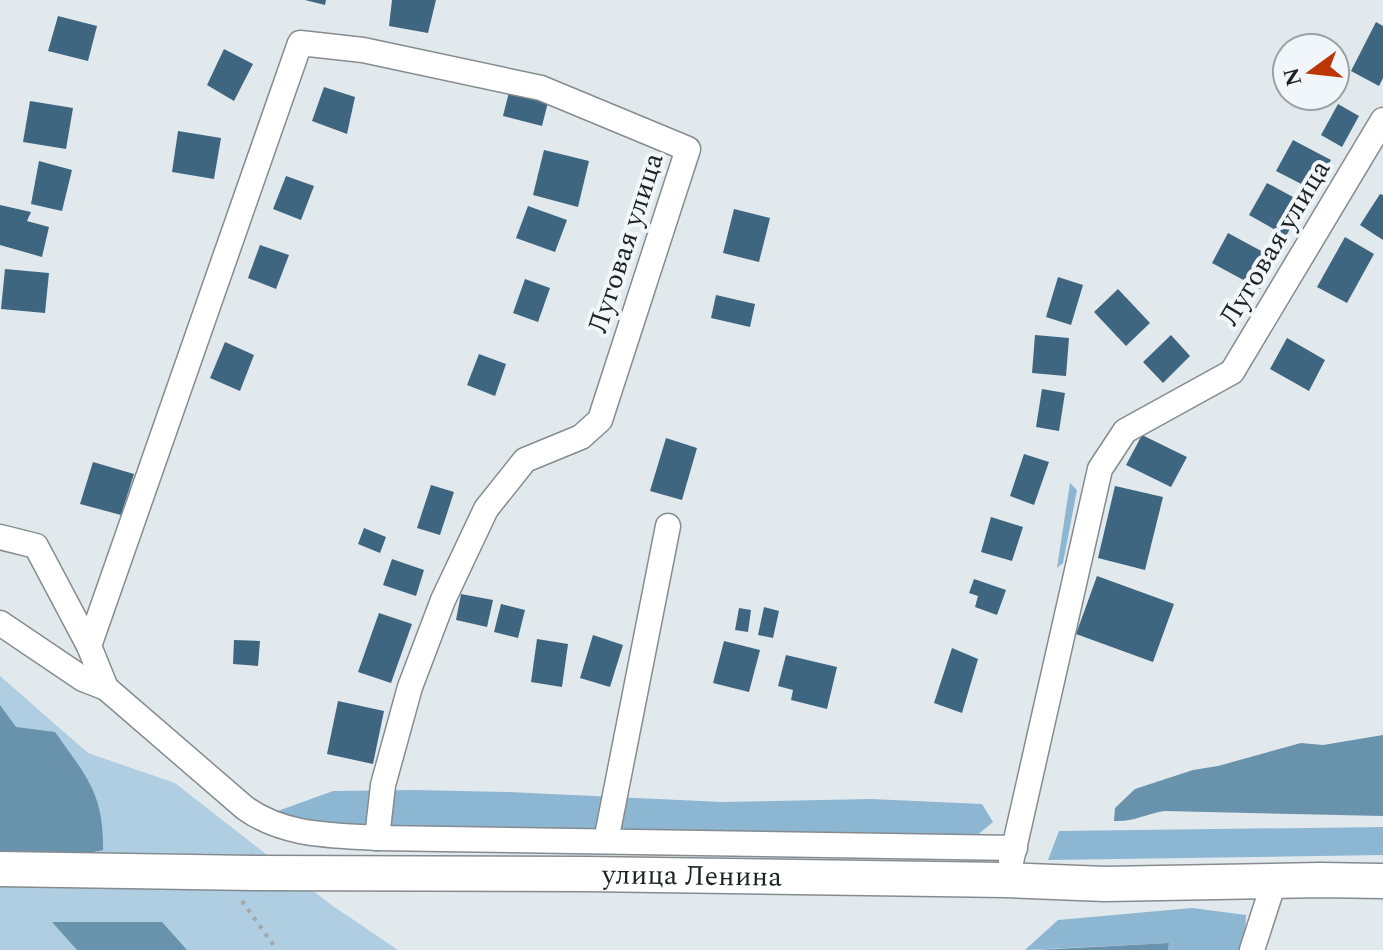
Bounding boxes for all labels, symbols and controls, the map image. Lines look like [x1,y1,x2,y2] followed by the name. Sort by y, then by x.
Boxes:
[1271,32,1351,112] north arrow
[1275,64,1311,90] text: N
[577,147,676,339] street label: Луговая улица
[1208,151,1342,334] street label: Луговая улица
[601,853,783,898] street label: улица Ленина

